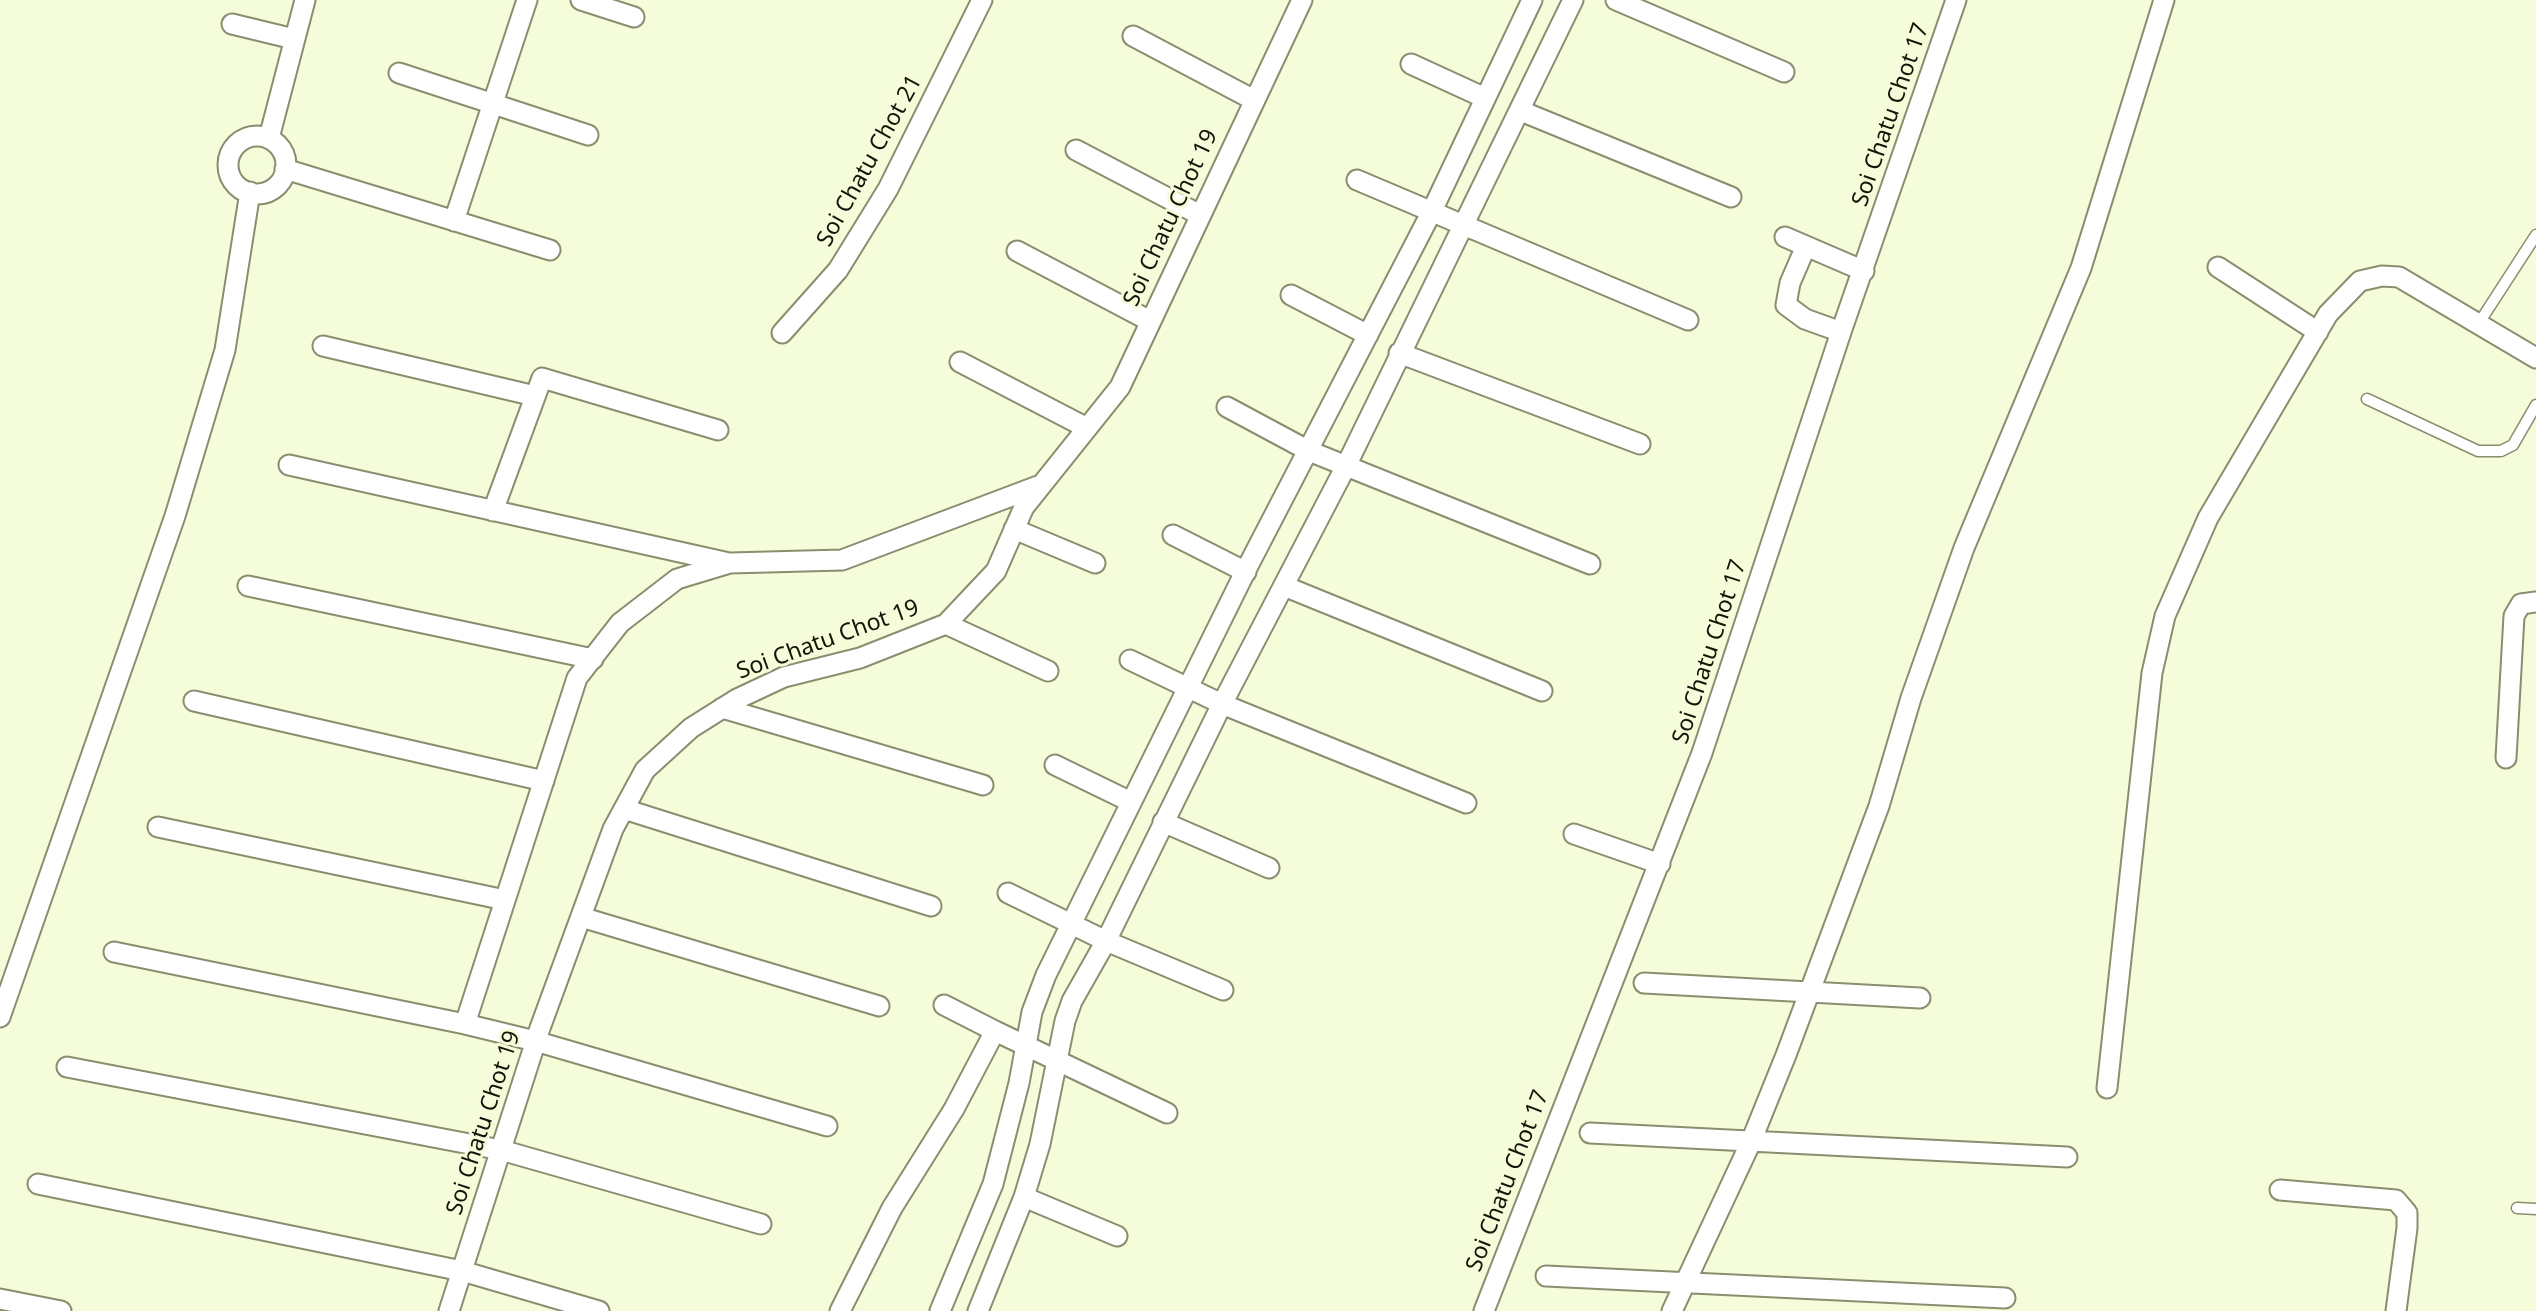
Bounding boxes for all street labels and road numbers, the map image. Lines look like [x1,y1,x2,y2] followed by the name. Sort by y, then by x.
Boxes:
[1847,20,1935,210] street label: Soi Chatu Chot 17
[811,70,929,252] street label: Soi Chatu Chot 21
[1118,125,1224,311] street label: Soi Chatu Chot 19
[1667,556,1753,748] street label: Soi Chatu Chot 17
[733,594,923,686] street label: Soi Chatu Chot 19
[441,1027,527,1219] street label: Soi Chatu Chot 19
[1461,1086,1555,1276] street label: Soi Chatu Chot 17

